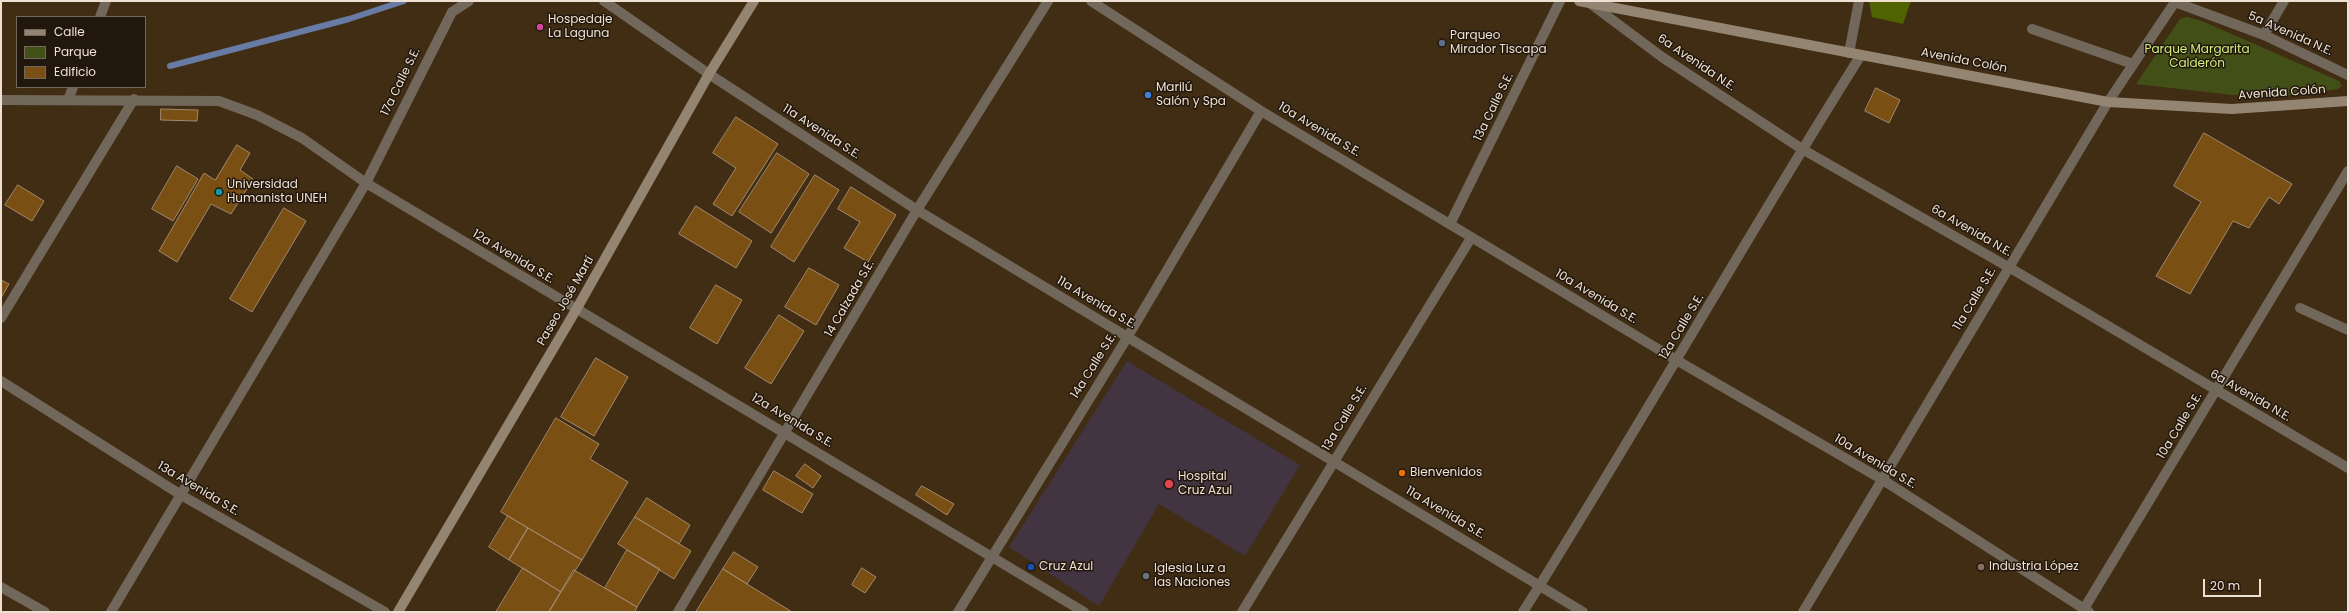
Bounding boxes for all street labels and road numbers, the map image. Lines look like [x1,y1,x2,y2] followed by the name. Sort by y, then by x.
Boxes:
[2246,9,2334,59] street label: 5a Avenida N.E.
[1654,32,1738,94] street label: 6a Avenida N.E.
[378,46,424,118] street label: 17a Calle S.E.
[1920,46,2008,76] street label: Avenida Colón
[1471,70,1517,144] street label: 13a Calle S.E.
[2238,83,2326,103] street label: Avenida Colón
[1275,100,1363,160] street label: 10a Avenida S.E.
[780,102,862,162] street label: 11a Avenida S.E.
[1928,202,2014,260] street label: 6a Avenida N.E.
[470,227,556,287] street label: 12a Avenida S.E.
[535,254,597,348] street label: Paseo José Martí
[822,258,878,340] street label: 14 Calzada S.E.
[1951,265,1999,333] street label: 11a Calle S.E.
[1552,267,1640,327] street label: 10a Avenida S.E.
[1054,274,1138,332] street label: 11a Avenida S.E.
[1657,291,1707,363] street label: 12a Calle S.E.
[1068,330,1120,402] street label: 14a Calle S.E.
[2207,367,2293,425] street label: 6a Avenida N.E.
[1320,382,1370,454] street label: 13a Calle S.E.
[2155,390,2205,462] street label: 10a Calle S.E.
[749,391,835,451] street label: 12a Avenida S.E.
[1831,432,1919,492] street label: 10a Avenida S.E.
[155,459,241,519] street label: 13a Avenida S.E.
[1403,484,1487,542] street label: 11a Avenida S.E.

